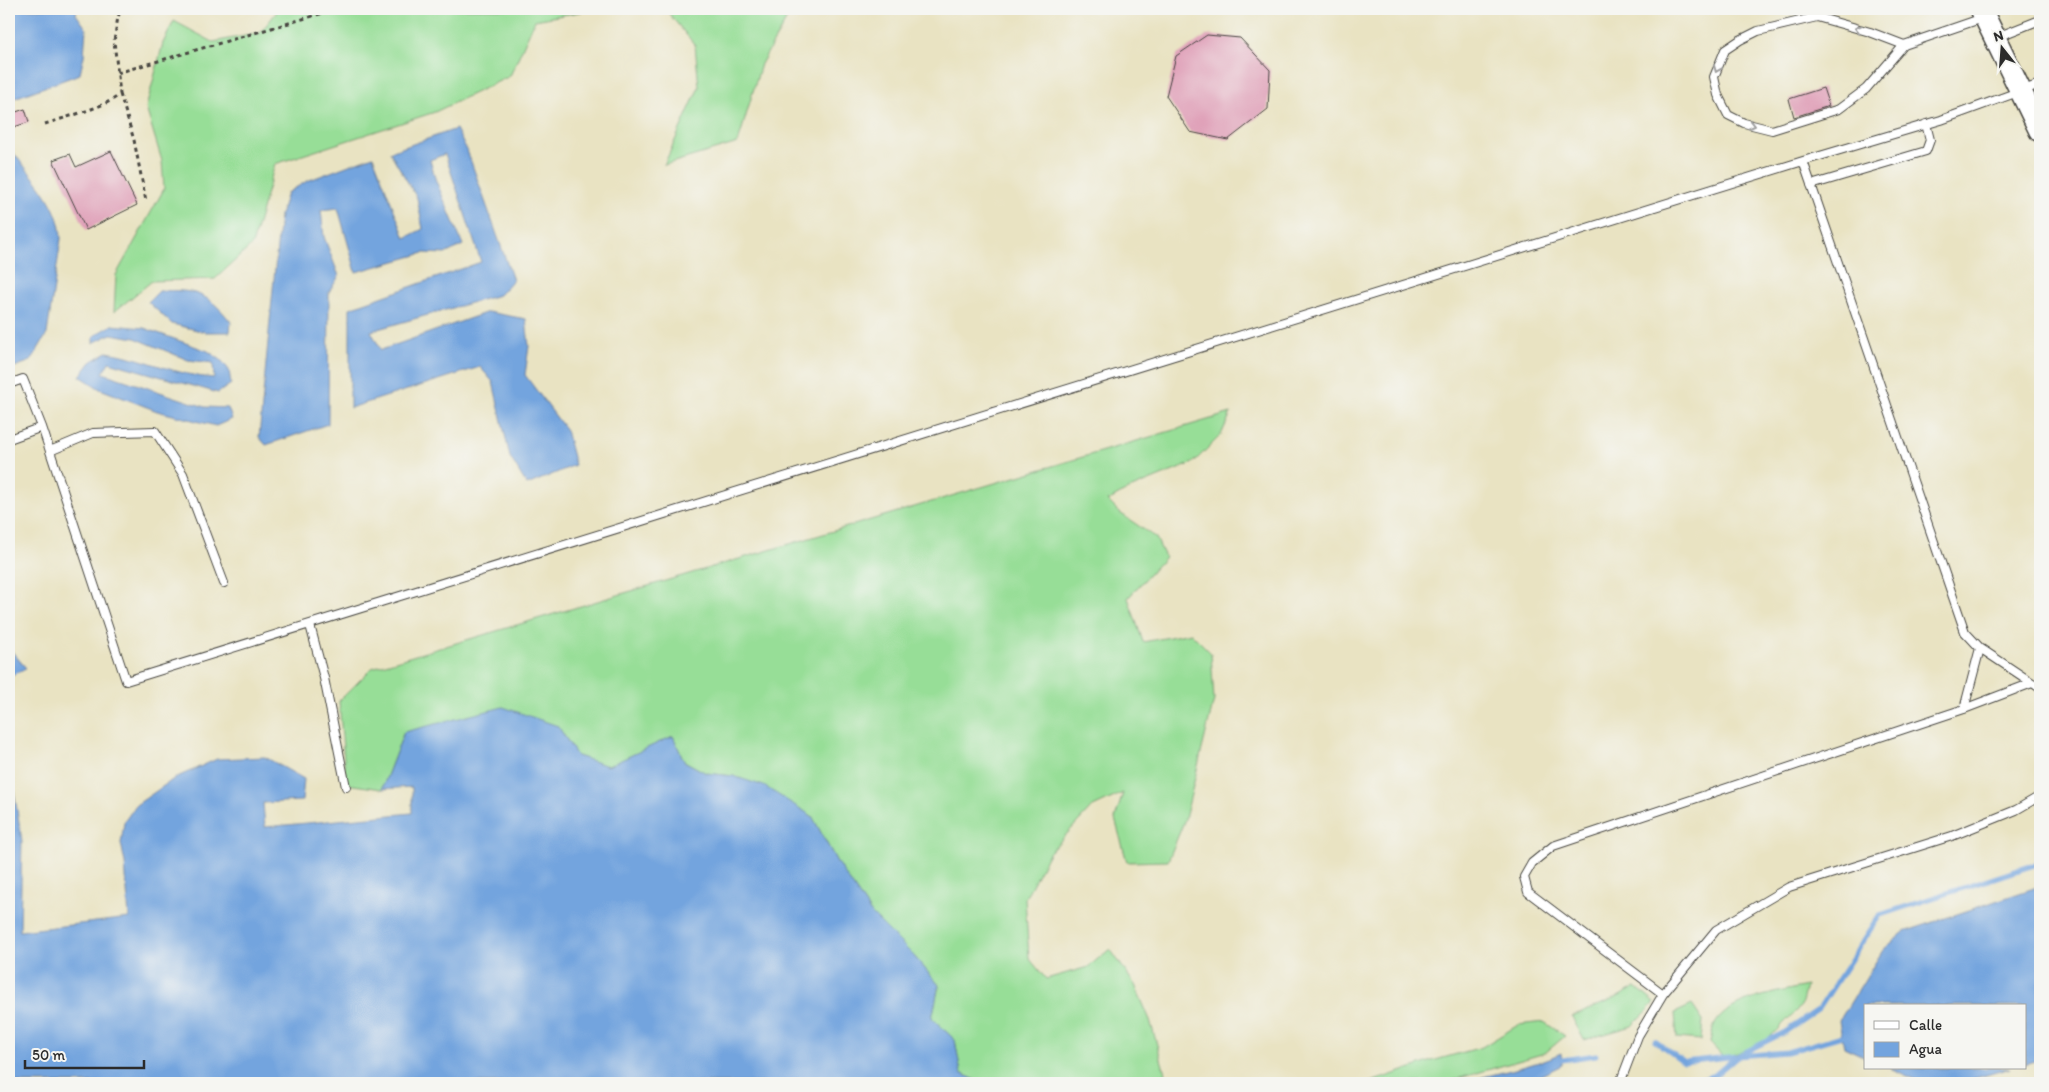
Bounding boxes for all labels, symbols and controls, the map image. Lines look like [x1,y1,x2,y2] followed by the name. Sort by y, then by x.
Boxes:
[1976,22,2026,72] north arrow
[1854,24,1863,35] one-way arrow
[1991,27,2005,46] text: N
[1713,64,1723,73] one-way arrow
[1748,119,1757,130] one-way arrow
[1864,1004,2026,1070] legend
[1909,1016,1942,1034] text: Calle
[25,1037,144,1069] scale bar
[1909,1040,1943,1058] text: Agua
[32,1046,65,1064] text: 50 m

